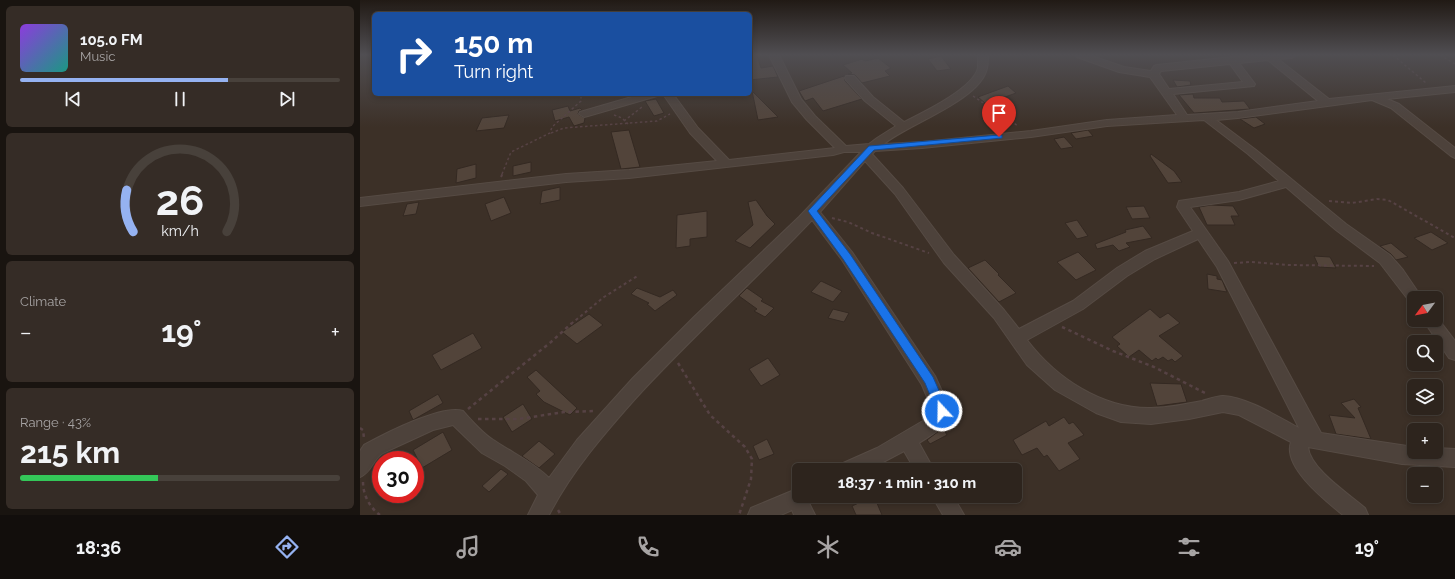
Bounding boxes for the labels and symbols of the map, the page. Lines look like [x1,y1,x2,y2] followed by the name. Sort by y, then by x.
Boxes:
[982,96,1016,137] pin
[1407,291,1443,327] north arrow
[921,390,963,432] position arrow
[372,451,424,503] speed limit sign: 30

